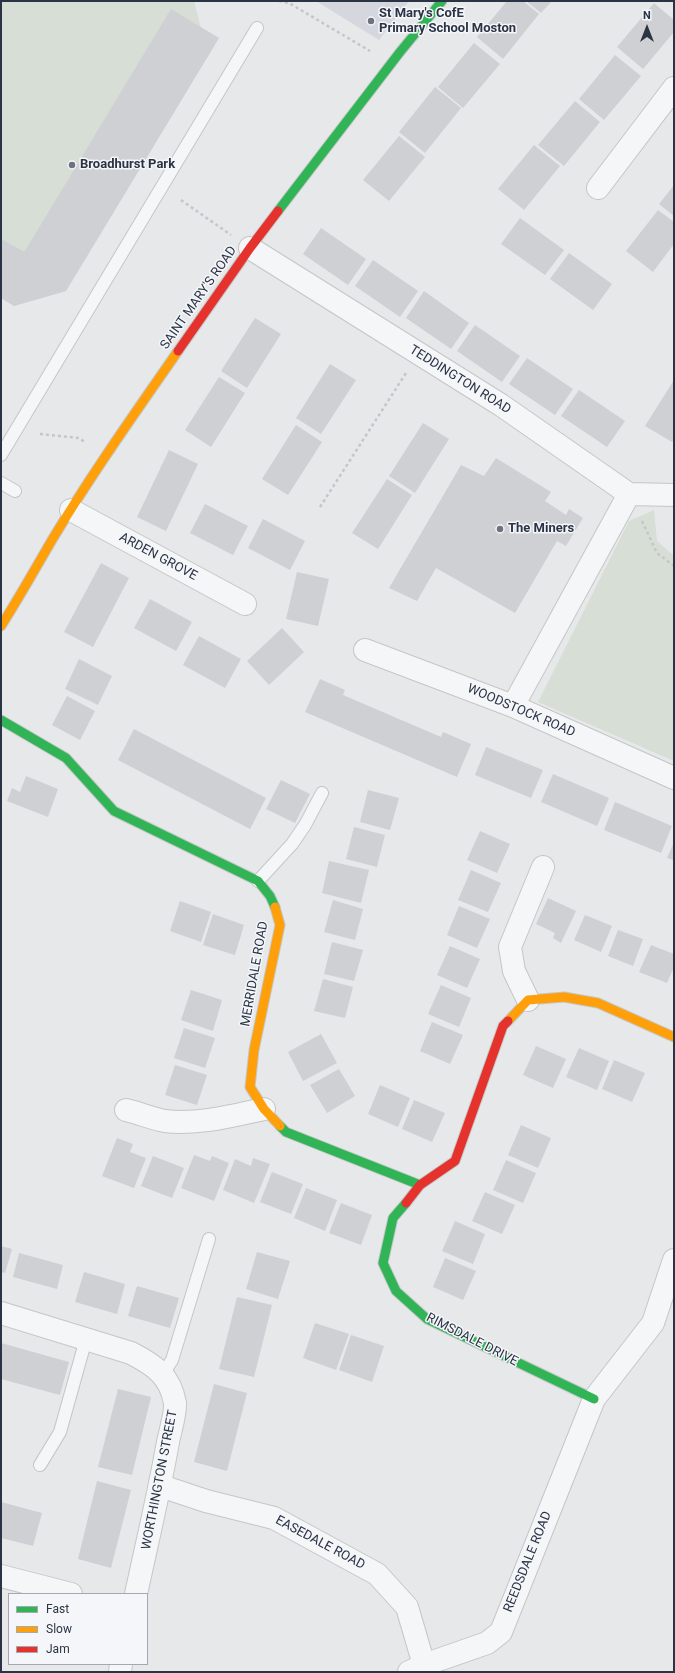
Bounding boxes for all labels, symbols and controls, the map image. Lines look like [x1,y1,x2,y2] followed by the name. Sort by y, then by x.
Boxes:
[379,6,516,37] place label: St Mary's CofE Primary School Moston
[627,8,667,48] north arrow
[643,9,651,22] text: N
[366,16,376,26] marker: St Mary's CofE Primary School Moston
[80,157,175,173] place label: Broadhurst Park
[67,160,77,170] marker: Broadhurst Park
[158,243,240,353] street label: SAINT MARY'S ROAD
[406,342,514,418] street label: TEDDINGTON ROAD
[508,521,574,537] place label: The Miners
[495,524,505,534] marker: The Miners
[116,530,200,584] street label: ARDEN GROVE
[465,681,577,741] street label: WOODSTOCK ROAD
[238,920,272,1028] street label: MERRIDALE ROAD
[424,1310,520,1370] street label: RIMSDALE DRIVE
[139,1409,181,1551] street label: WORTHINGTON STREET
[501,1509,555,1615] street label: REEDSDALE ROAD
[272,1513,368,1573] street label: EASEDALE ROAD
[8,1593,148,1665] legend
[46,1602,69,1616] text: Fast
[46,1622,72,1636] text: Slow
[46,1642,70,1656] text: Jam

